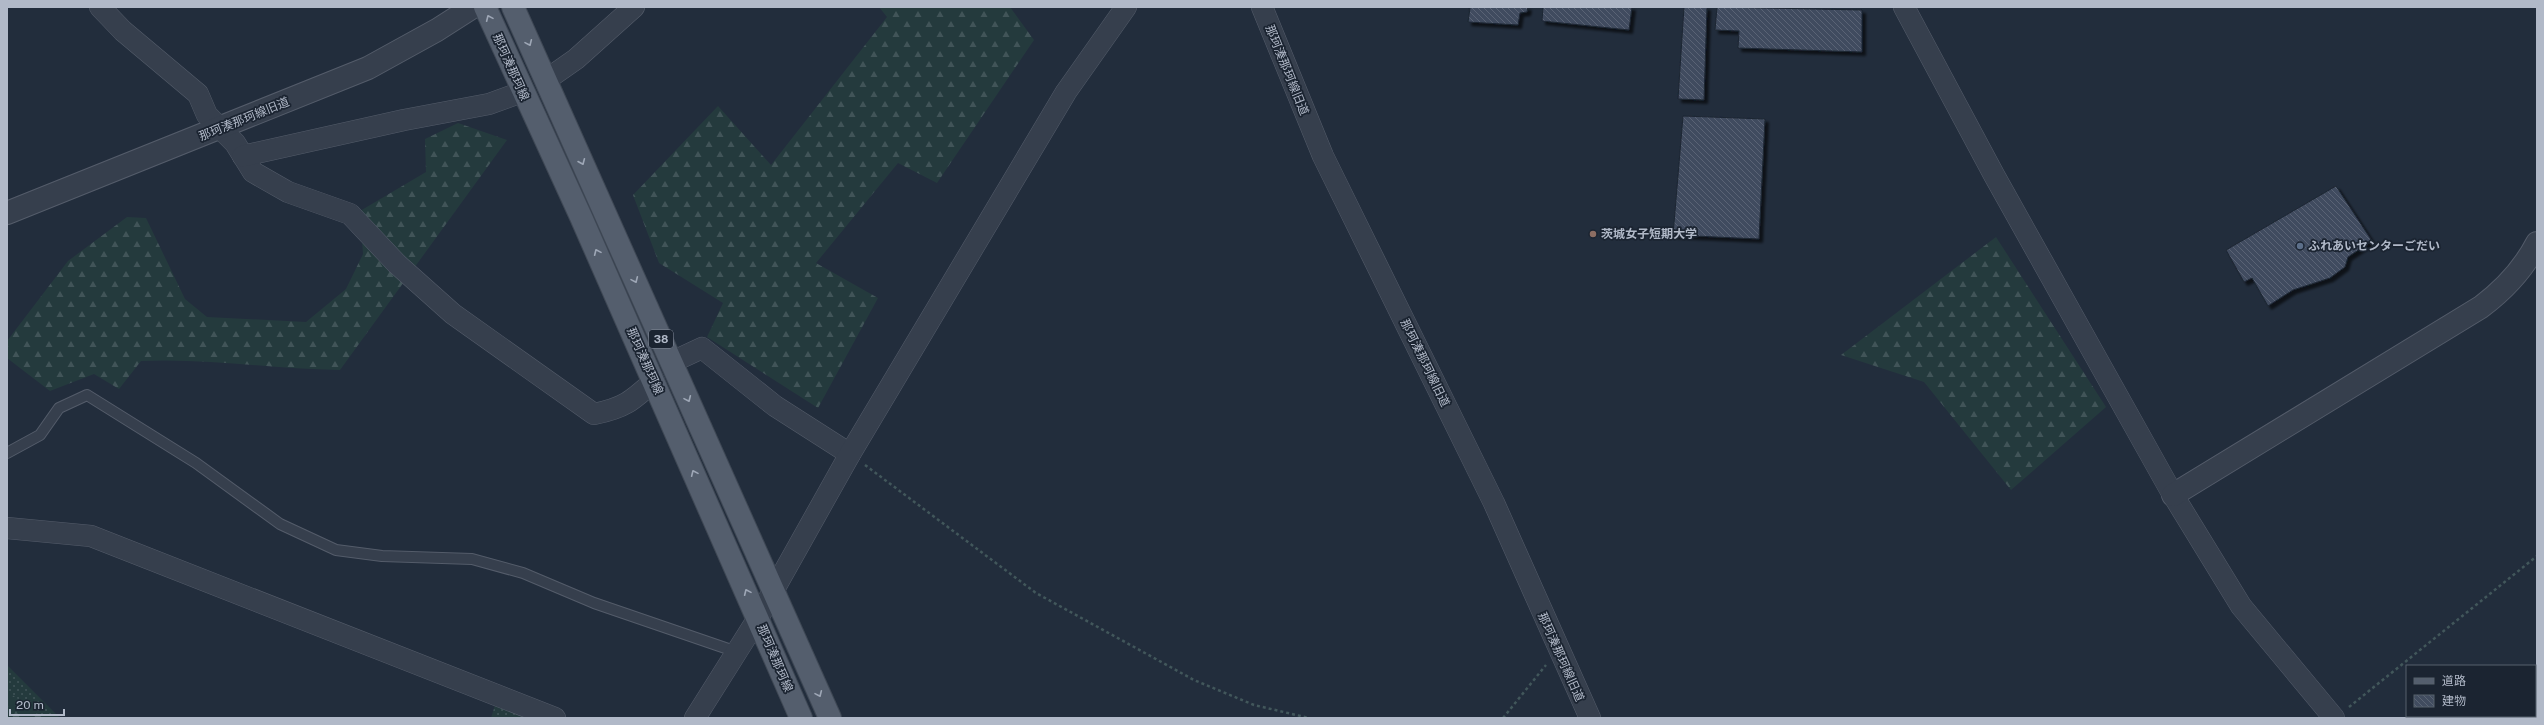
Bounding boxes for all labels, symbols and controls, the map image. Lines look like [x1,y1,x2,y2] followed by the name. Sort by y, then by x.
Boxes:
[486,15,494,22] one-way arrow
[1263,23,1311,117] street label: 那珂湊那珂線旧道
[490,31,532,103] street label: 那珂湊那珂線
[525,39,533,46] one-way arrow
[197,95,291,143] street label: 那珂湊那珂線旧道
[577,157,585,165] one-way arrow
[1601,227,1697,241] place label: 茨城女子短期大学
[1588,229,1598,239] marker: 茨城女子短期大学
[2308,239,2440,253] place label: ふれあいセンターごだい
[2295,241,2305,251] marker: ふれあいセンターごだい
[594,248,602,256] one-way arrow
[630,277,638,284] one-way arrow
[1398,317,1452,409] street label: 那珂湊那珂線旧道
[624,325,666,397] street label: 那珂湊那珂線
[649,330,673,348] road number: 38
[683,394,691,402] one-way arrow
[691,470,699,478] one-way arrow
[743,589,751,596] one-way arrow
[1535,610,1587,704] street label: 那珂湊那珂線旧道
[754,622,796,694] street label: 那珂湊那珂線
[2406,665,2536,717] legend
[2442,674,2466,688] text: 道路
[814,690,822,698] one-way arrow
[10,691,64,717] scale bar
[2442,694,2466,708] text: 建物
[16,698,44,712] text: 20 m

